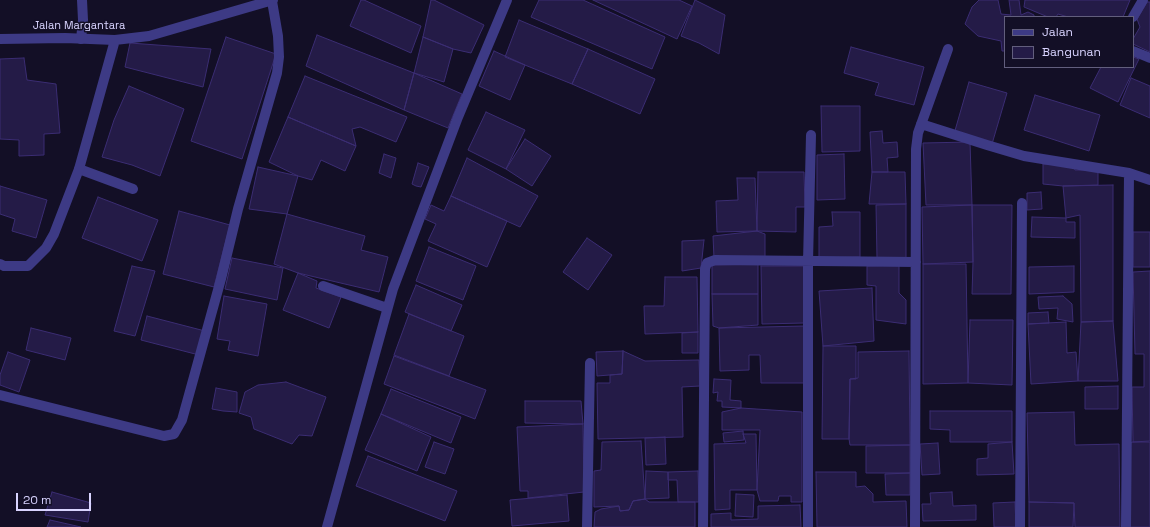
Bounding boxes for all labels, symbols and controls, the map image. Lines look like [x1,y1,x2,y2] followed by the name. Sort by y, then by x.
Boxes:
[1004,16,1134,68] legend
[33,19,125,33] street label: Jalan Margantara
[1042,24,1073,40] text: Jalan
[1042,44,1101,60] text: Bangunan
[18,485,93,511] scale bar
[23,492,51,508] text: 20 m

